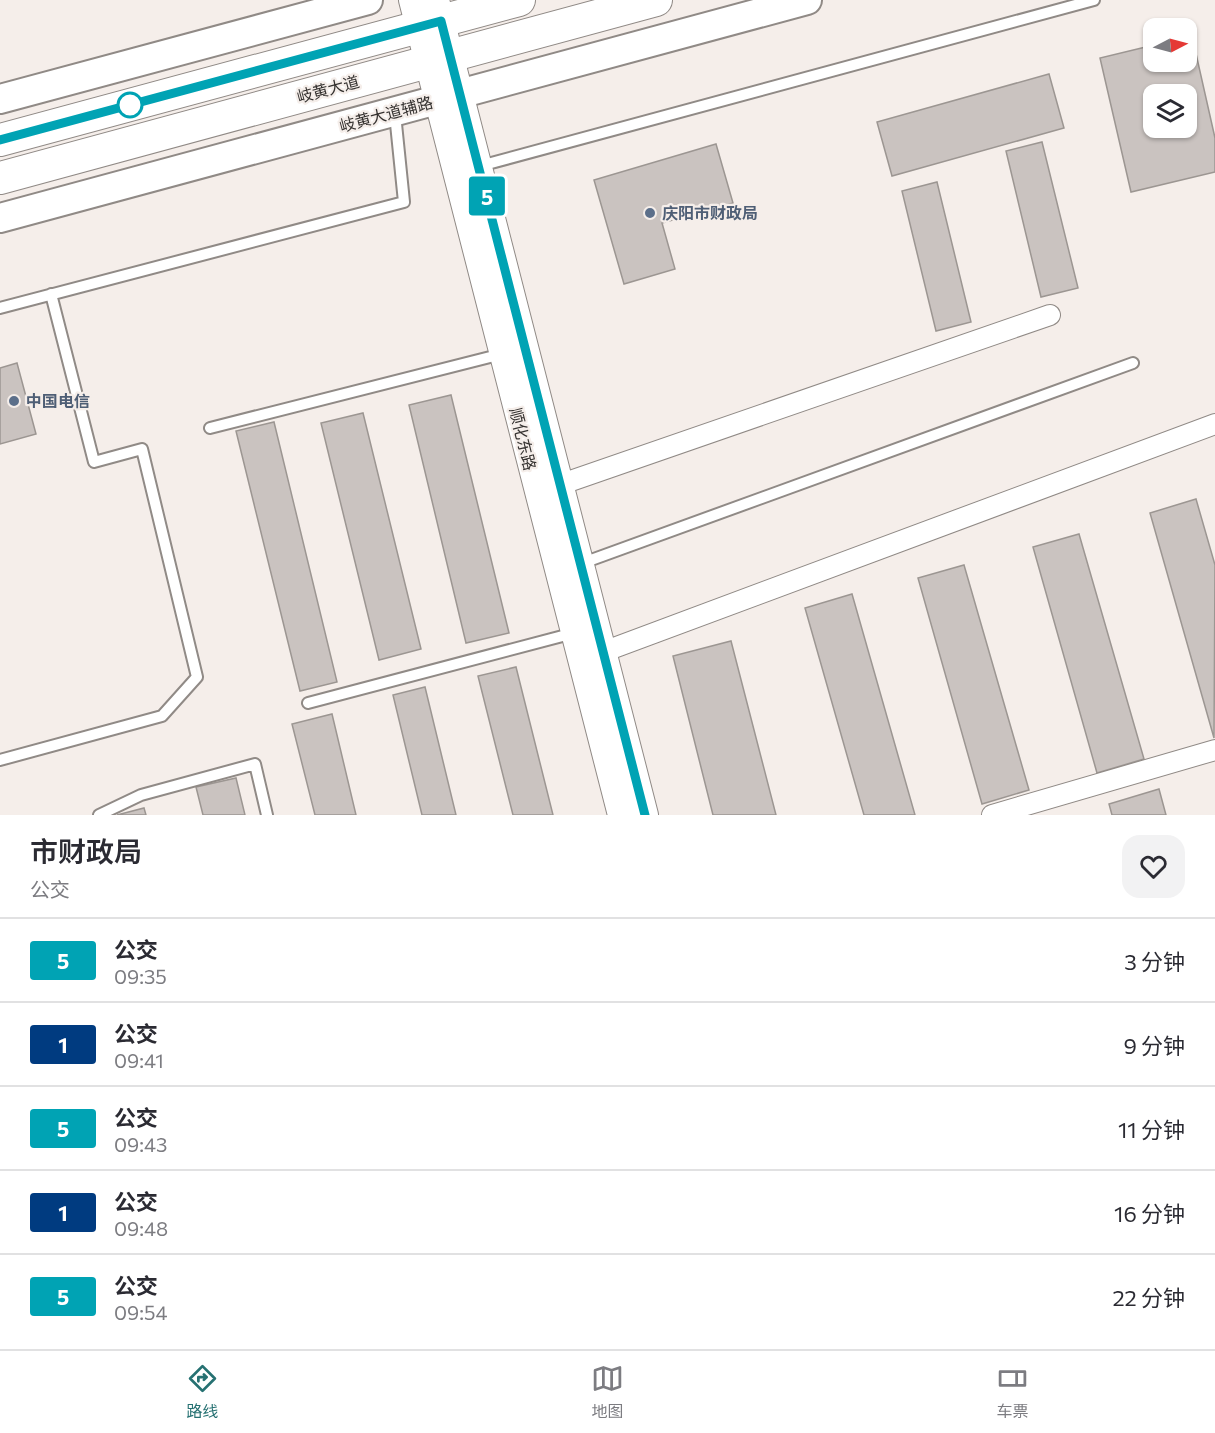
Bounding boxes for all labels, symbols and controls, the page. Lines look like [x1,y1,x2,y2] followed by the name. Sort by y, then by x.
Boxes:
[1143,18,1197,72] north arrow
[1143,18,1197,138] map controls
[294,71,361,106] street label: 岐黄大道
[1143,84,1197,138] button: layers
[117,92,143,118] unlabelled marker
[337,92,435,135] street label: 岐黄大道辅路
[468,176,506,216] line badge: 5
[481,184,493,209] text: 5
[662,203,758,222] place label: 庆阳市财政局
[643,206,657,220] marker: 庆阳市财政局
[26,391,90,410] place label: 中国电信
[7,394,21,408] marker: 中国电信
[507,406,540,472] street label: 顺化东路
[30,834,142,868] text: 市财政局
[1122,835,1185,898] button: heart
[30,877,70,901] text: 公交
[114,936,158,963] text: 公交
[57,948,69,973] text: 5
[1124,948,1185,975] text: 3 分钟
[114,964,167,988] text: 09:35
[114,1020,158,1047] text: 公交
[58,1032,68,1057] text: 1
[1123,1032,1185,1059] text: 9 分钟
[114,1048,164,1072] text: 09:41
[114,1104,158,1131] text: 公交
[57,1116,69,1141] text: 5
[1118,1116,1185,1143] text: 11 分钟
[114,1132,167,1156] text: 09:43
[114,1188,158,1215] text: 公交
[58,1200,68,1225] text: 1
[1114,1200,1185,1227] text: 16 分钟
[114,1216,168,1240] text: 09:48
[114,1272,158,1299] text: 公交
[57,1284,69,1309] text: 5
[1112,1284,1185,1311] text: 22 分钟
[114,1300,167,1324] text: 09:54
[186,1362,219,1422] tab: 路线
[591,1362,624,1422] tab: 地图
[996,1362,1029,1422] tab: 车票

